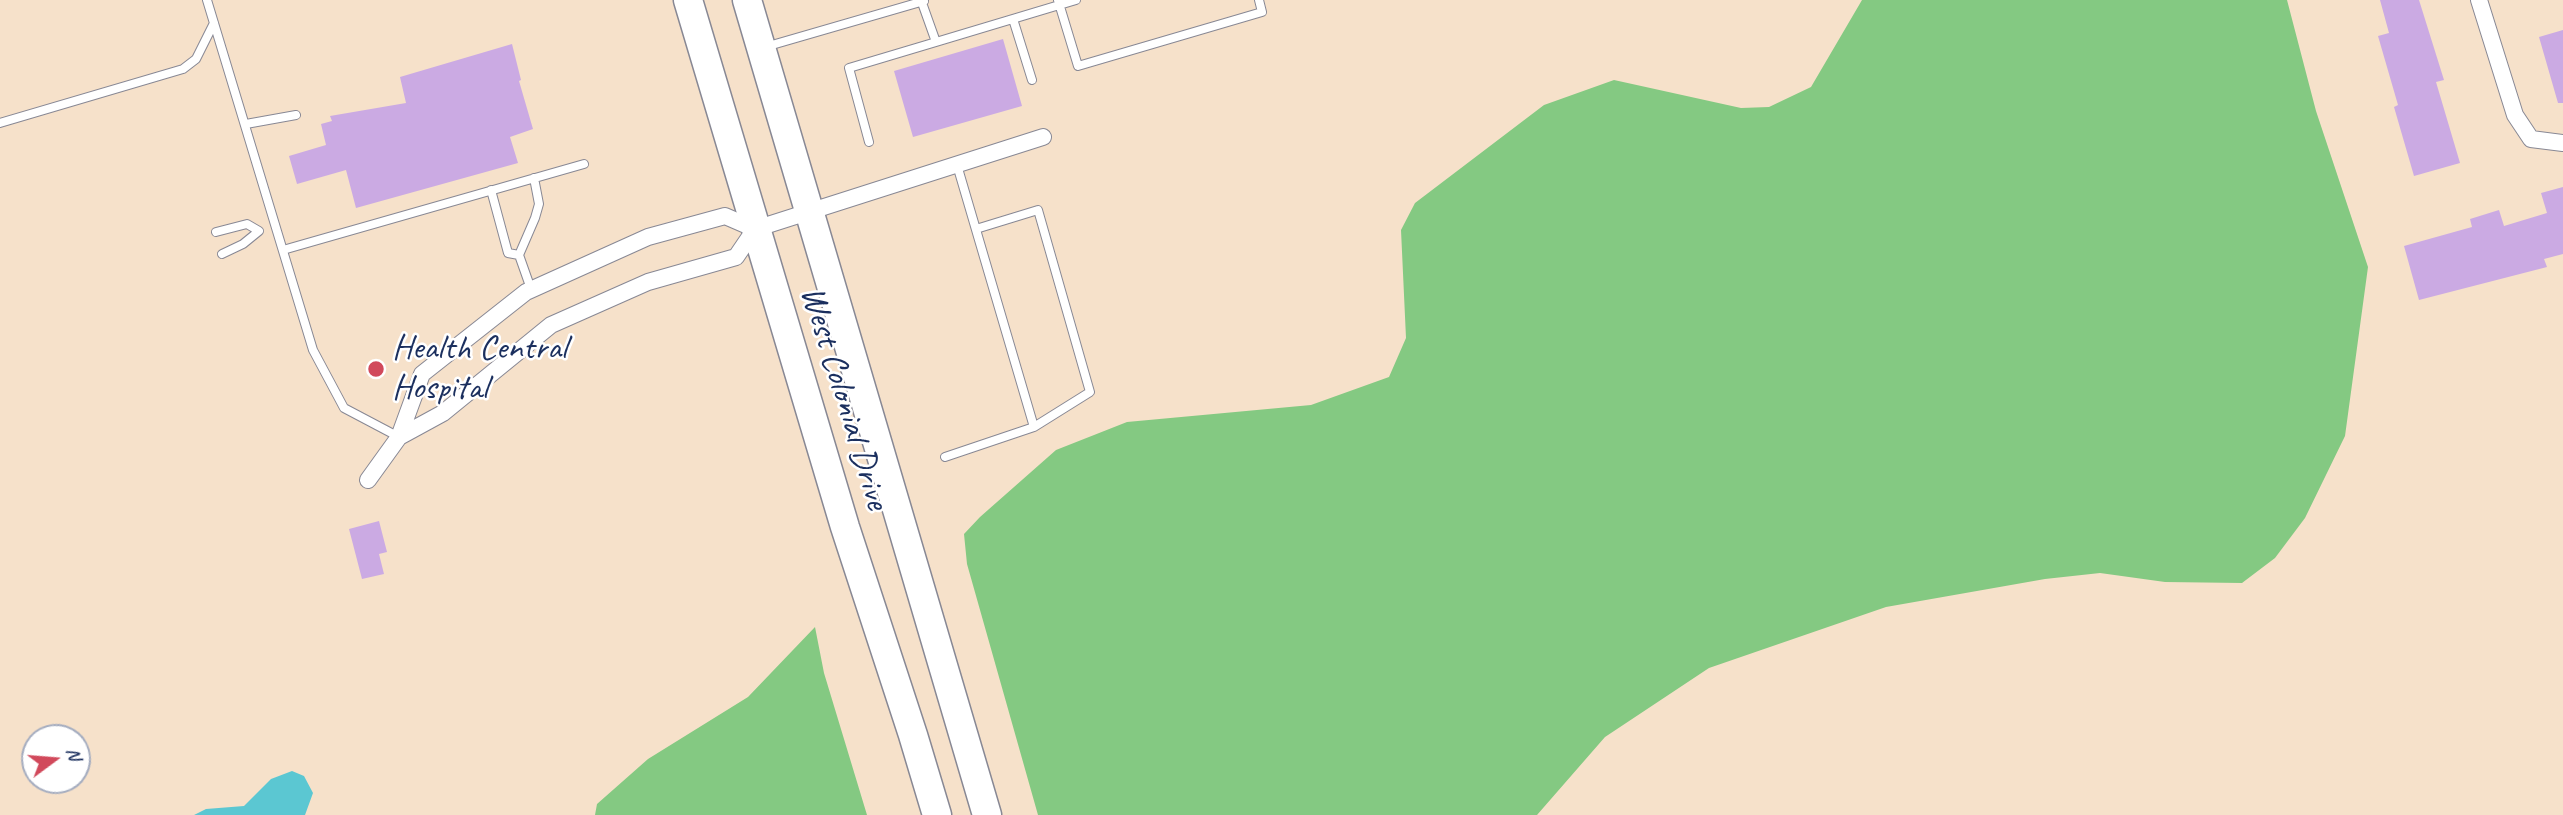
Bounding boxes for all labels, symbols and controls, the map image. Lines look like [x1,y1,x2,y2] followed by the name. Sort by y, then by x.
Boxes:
[790,281,898,515] street label: West Colonial Drive
[392,328,567,410] place label: Health Central Hospital
[366,359,386,379] marker: Health Central Hospital
[21,724,91,794] north arrow
[61,745,87,763] text: N

